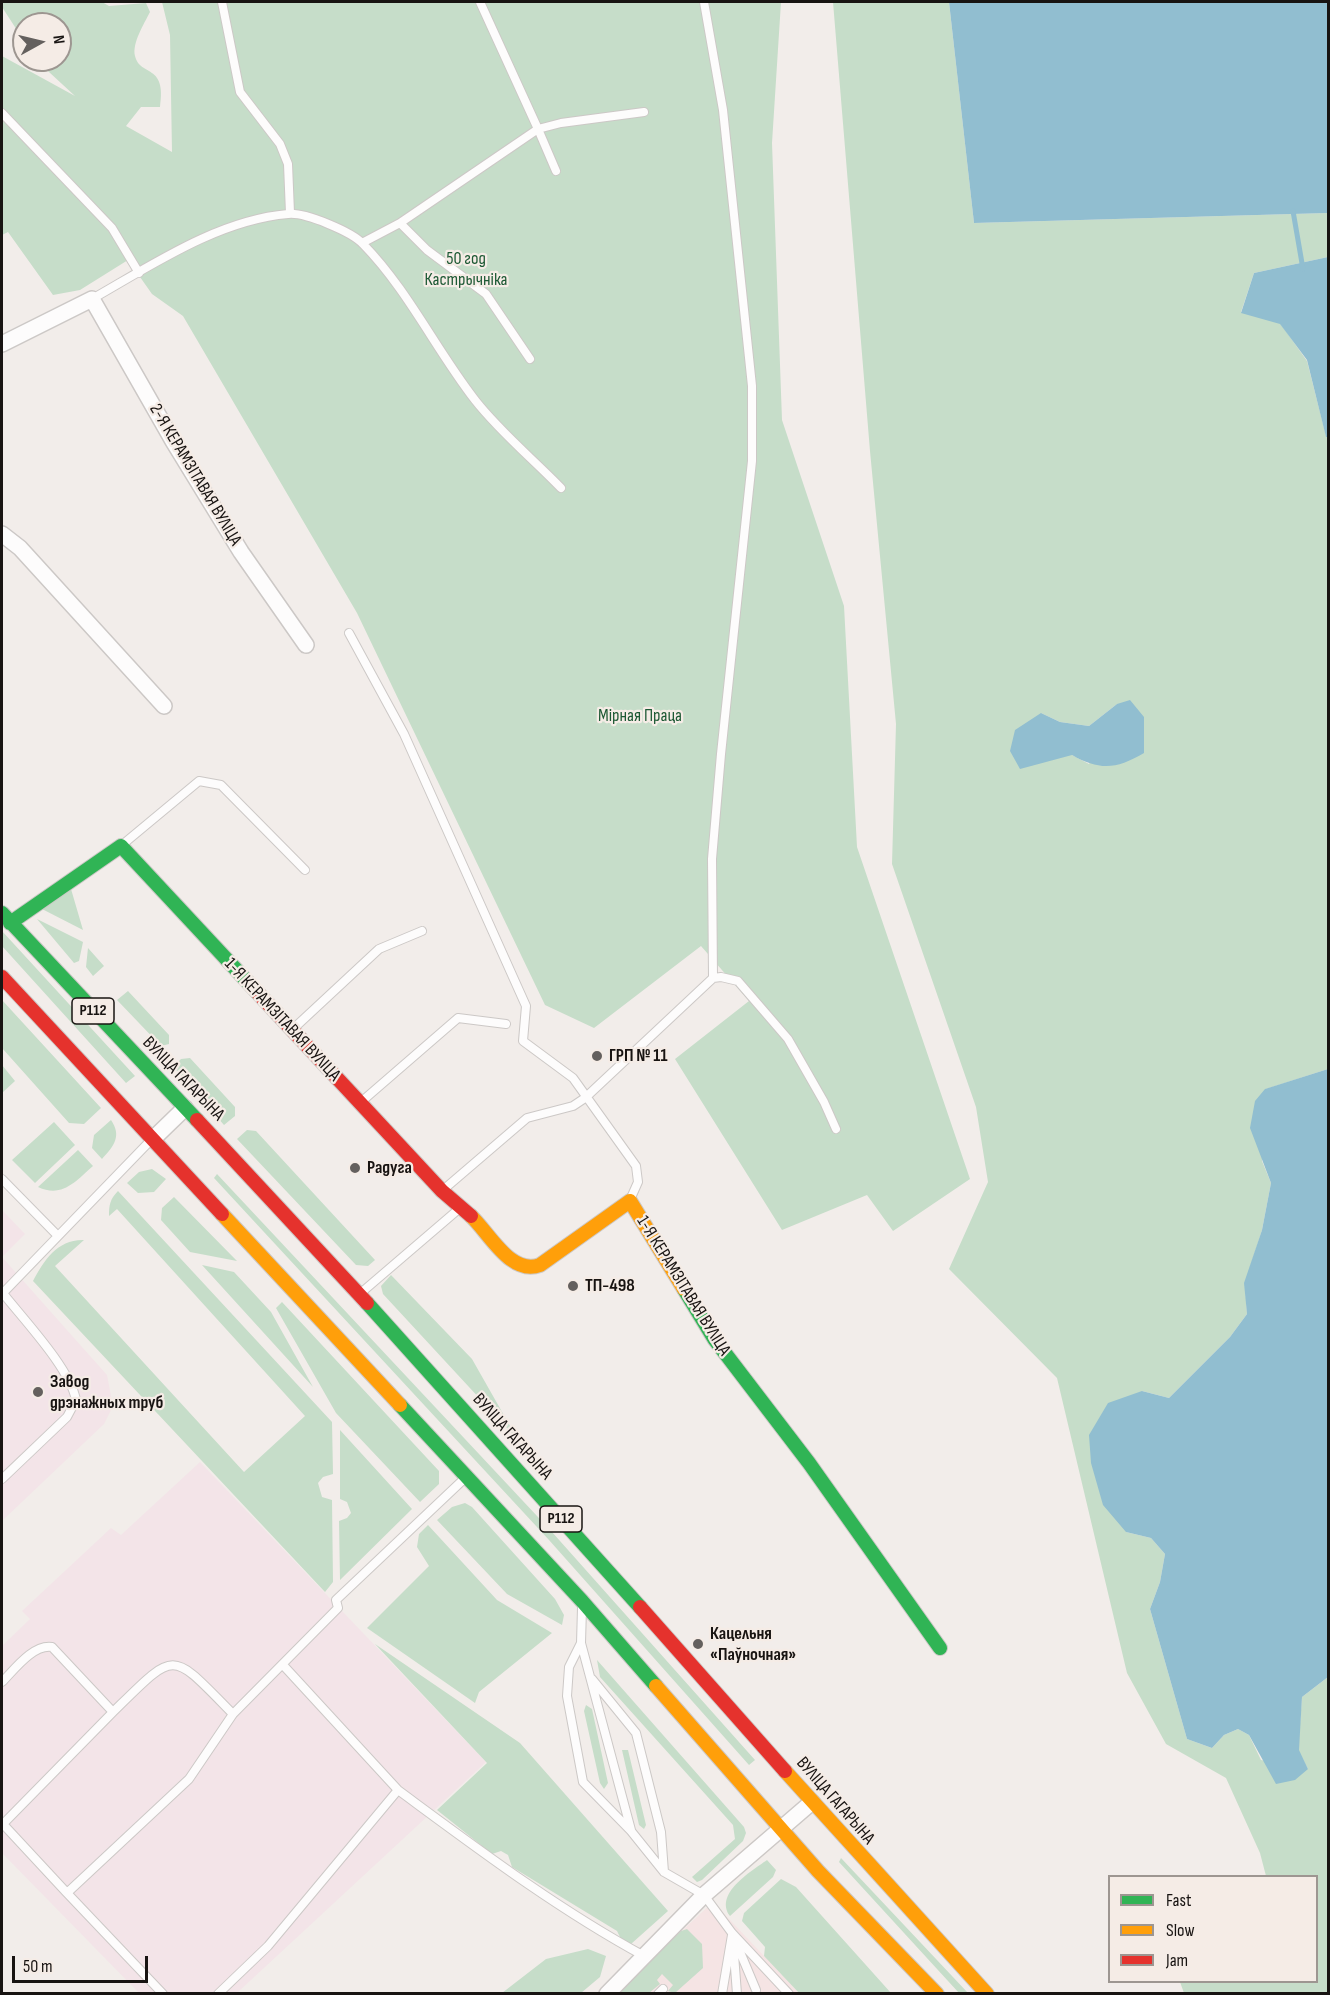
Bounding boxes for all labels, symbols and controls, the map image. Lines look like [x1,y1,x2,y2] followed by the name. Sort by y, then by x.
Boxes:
[12,12,72,72] north arrow
[48,34,68,45] text: N
[424,248,508,290] park label: 50 год Кастрычніка
[144,400,246,550] street label: 2-Я КЕРАМЗІТАВАЯ ВУЛІЦА
[598,705,682,727] park label: Мірная Праца
[219,954,345,1086] street label: 1-Я КЕРАМЗІТАВАЯ ВУЛІЦА
[72,998,114,1024] road number: Р112
[137,1032,229,1126] street label: ВУЛІЦА ГАГАРЫНА
[609,1045,667,1067] place label: ГРП № 11
[590,1049,604,1063] marker: ГРП № 11
[367,1157,412,1179] place label: Радуга
[348,1161,362,1175] marker: Радуга
[631,1212,735,1360] street label: 1-Я КЕРАМЗІТАВАЯ ВУЛІЦА
[585,1275,635,1297] place label: ТП-498
[566,1279,580,1293] marker: ТП-498
[50,1371,163,1414] place label: Завод дрэнажных труб
[31,1385,45,1399] marker: Завод дрэнажных труб
[468,1389,556,1485] street label: ВУЛІЦА ГАГАРЫНА
[540,1506,582,1532] road number: Р112
[710,1623,796,1666] place label: Кацельня «Паўночная»
[691,1637,705,1651] marker: Кацельня «Паўночная»
[791,1753,879,1849] street label: ВУЛІЦА ГАГАРЫНА
[1108,1875,1318,1983] legend
[1166,1890,1191,1911] text: Fast
[1166,1920,1195,1941] text: Slow
[15,1944,152,1982] scale bar
[1166,1950,1188,1971] text: Jam
[23,1956,53,1977] text: 50 m

